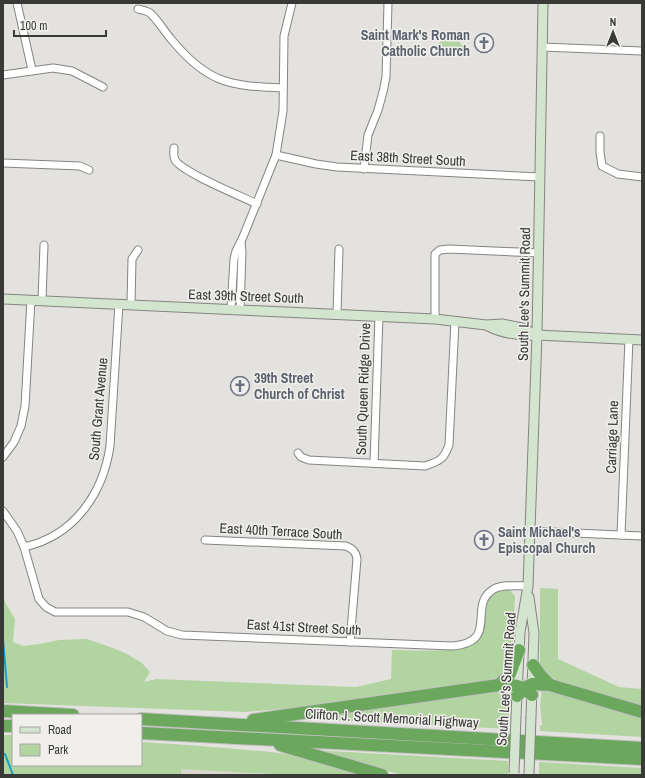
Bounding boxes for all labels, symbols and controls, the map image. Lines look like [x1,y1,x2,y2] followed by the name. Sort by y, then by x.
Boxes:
[14,12,106,38] scale bar
[593,12,633,52] north arrow
[610,15,616,29] text: N
[20,18,47,34] text: 100 m
[361,26,470,60] place label: Saint Mark's Roman Catholic Church
[473,32,495,54] church icon: Saint Mark's Roman Catholic Church
[350,146,466,170] street label: East 38th Street South
[514,227,534,361] street label: South Lee's Summit Road
[188,285,304,307] street label: East 39th Street South
[352,323,374,455] street label: South Queen Ridge Drive
[85,357,111,461] street label: South Grant Avenue
[254,369,345,403] place label: 39th Street Church of Christ
[229,375,251,397] church icon: 39th Street Church of Christ
[602,400,622,474] street label: Carriage Lane
[219,519,343,543] street label: East 40th Terrace South
[498,523,596,557] place label: Saint Michael's Episcopal Church
[473,529,495,551] church icon: Saint Michael's Episcopal Church
[492,612,520,746] street label: South Lee's Summit Road
[246,615,362,639] street label: East 41st Street South
[305,704,479,732] street label: Clifton J. Scott Memorial Highway
[12,714,142,766] legend
[48,722,72,738] text: Road
[48,742,68,758] text: Park

